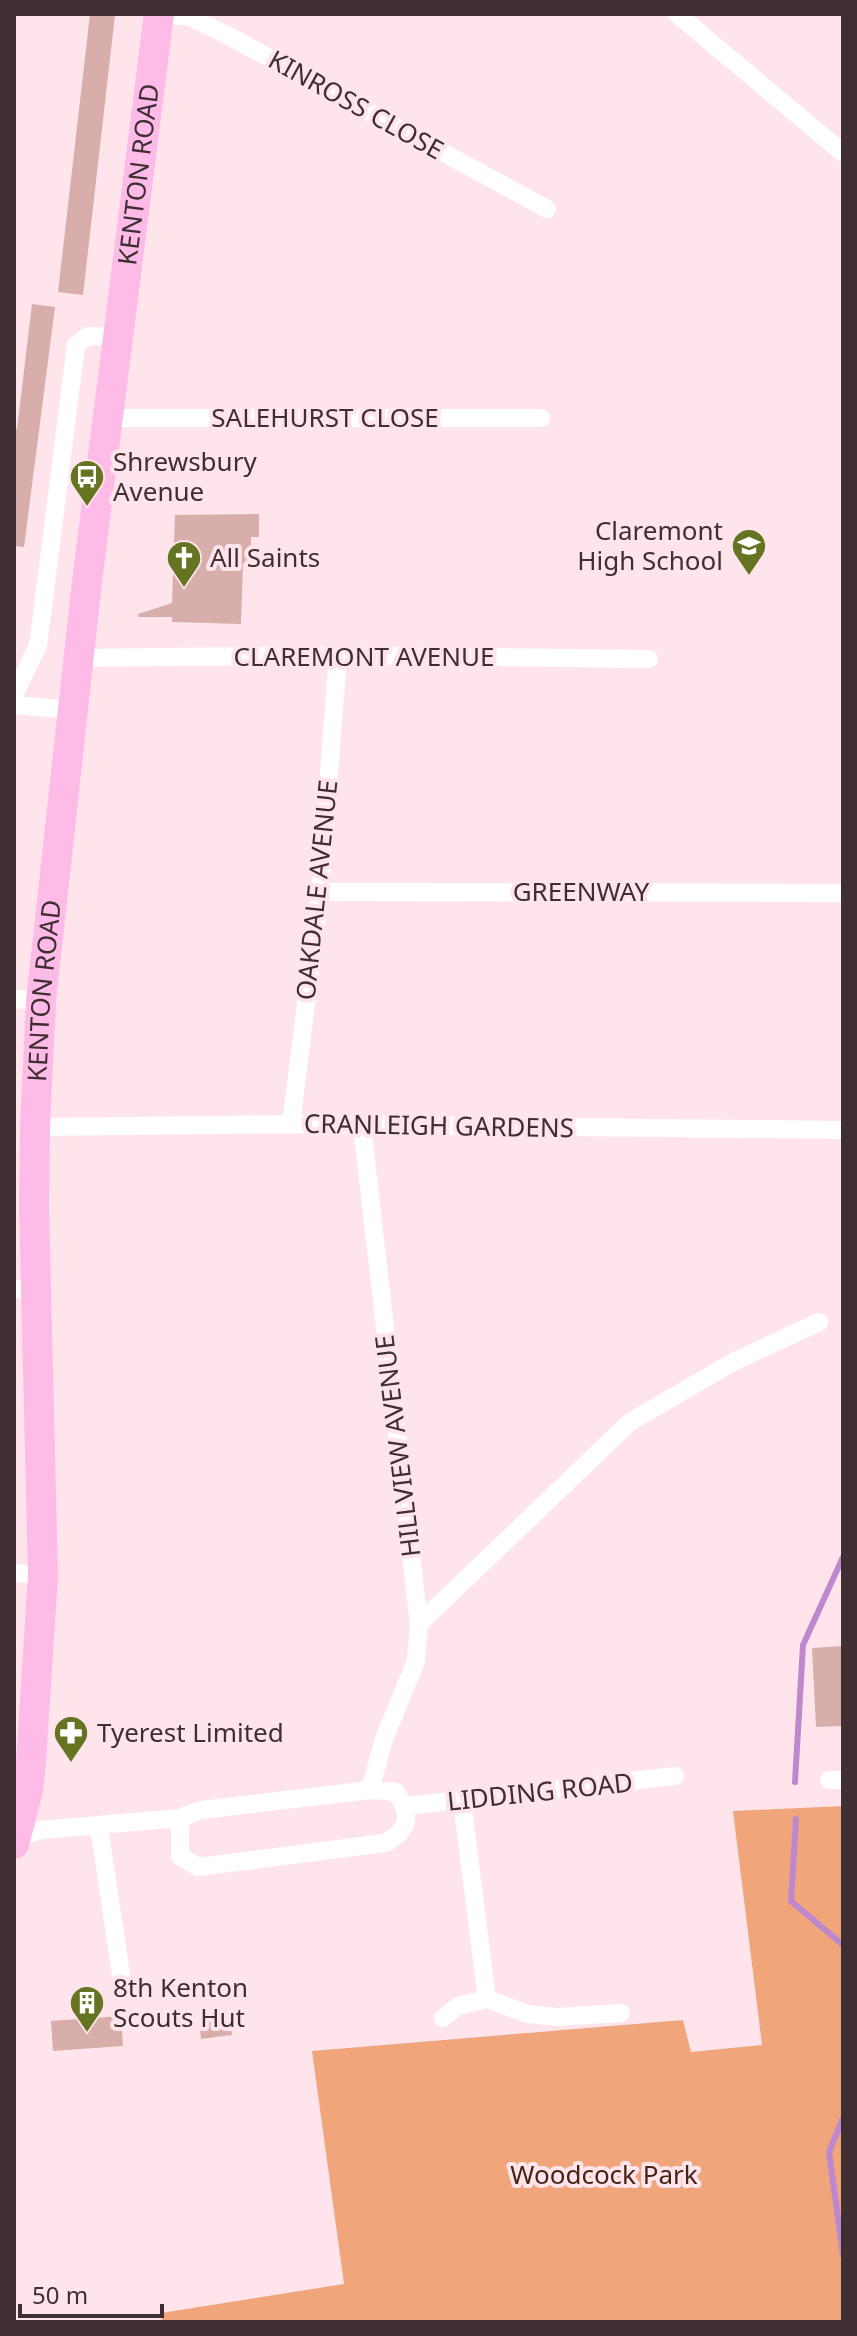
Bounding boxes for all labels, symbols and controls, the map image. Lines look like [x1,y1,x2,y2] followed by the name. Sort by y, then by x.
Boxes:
[262,41,451,167] street label: KINROSS CLOSE
[108,81,167,267] street label: KENTON ROAD
[211,399,439,435] street label: SALEHURST CLOSE
[113,443,257,509] place label: Shrewsbury Avenue
[68,458,106,508] bus stop icon: Shrewsbury Avenue
[577,512,723,578] place label: Claremont High School
[730,527,768,577] school or university icon: Claremont High School
[165,539,203,589] church icon: All Saints
[210,539,320,575] place label: All Saints
[233,638,495,674] street label: CLAREMONT AVENUE
[287,778,345,1002] street label: OAKDALE AVENUE
[513,873,650,909] street label: GREENWAY
[18,898,69,1083] street label: KENTON ROAD
[304,1105,574,1145] street label: CRANLEIGH GARDENS
[366,1333,428,1559] street label: HILLVIEW AVENUE
[52,1714,90,1764] pharmacy icon: Tyerest Limited
[97,1714,284,1750] place label: Tyerest Limited
[445,1763,634,1819] street label: LIDDING ROAD
[113,1969,248,2035] place label: 8th Kenton Scouts Hut
[68,1984,106,2034] building icon: 8th Kenton Scouts Hut
[510,2156,698,2192] park label: Woodcock Park
[20,2268,162,2318] scale bar
[32,2278,88,2311] text: 50 m

